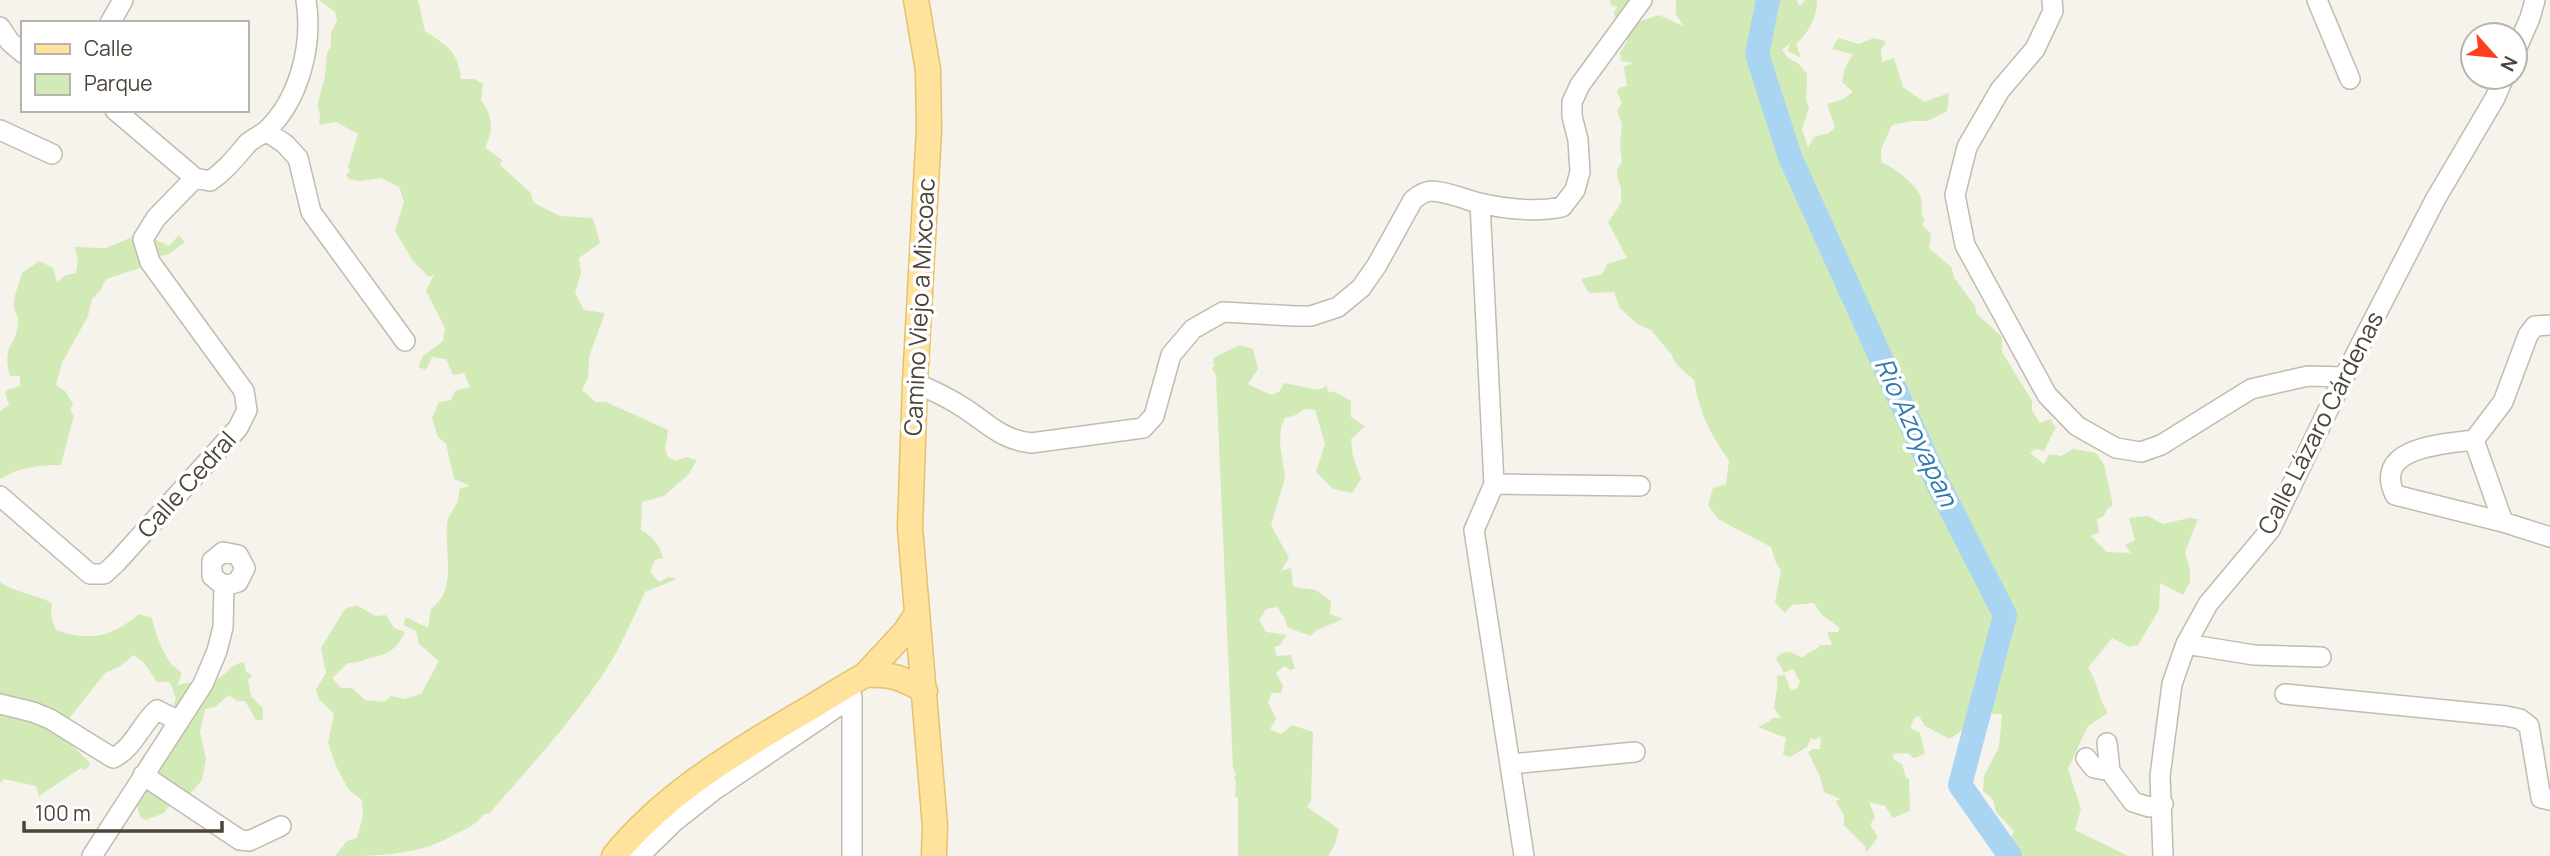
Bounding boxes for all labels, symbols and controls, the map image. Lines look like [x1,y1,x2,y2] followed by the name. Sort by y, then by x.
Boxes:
[21,21,248,112] legend
[2459,21,2529,91] north arrow
[84,34,133,62] text: Calle
[2494,52,2524,76] text: N
[84,69,153,97] text: Parque
[895,177,942,437] street label: Camino Viejo a Mixcoac
[2249,305,2390,539] street label: Calle Lázaro Cárdenas
[1867,351,1968,513] water label: Rio Azoyapan
[129,424,243,544] street label: Calle Cedral
[24,790,222,834] scale bar
[35,799,91,827] text: 100 m

